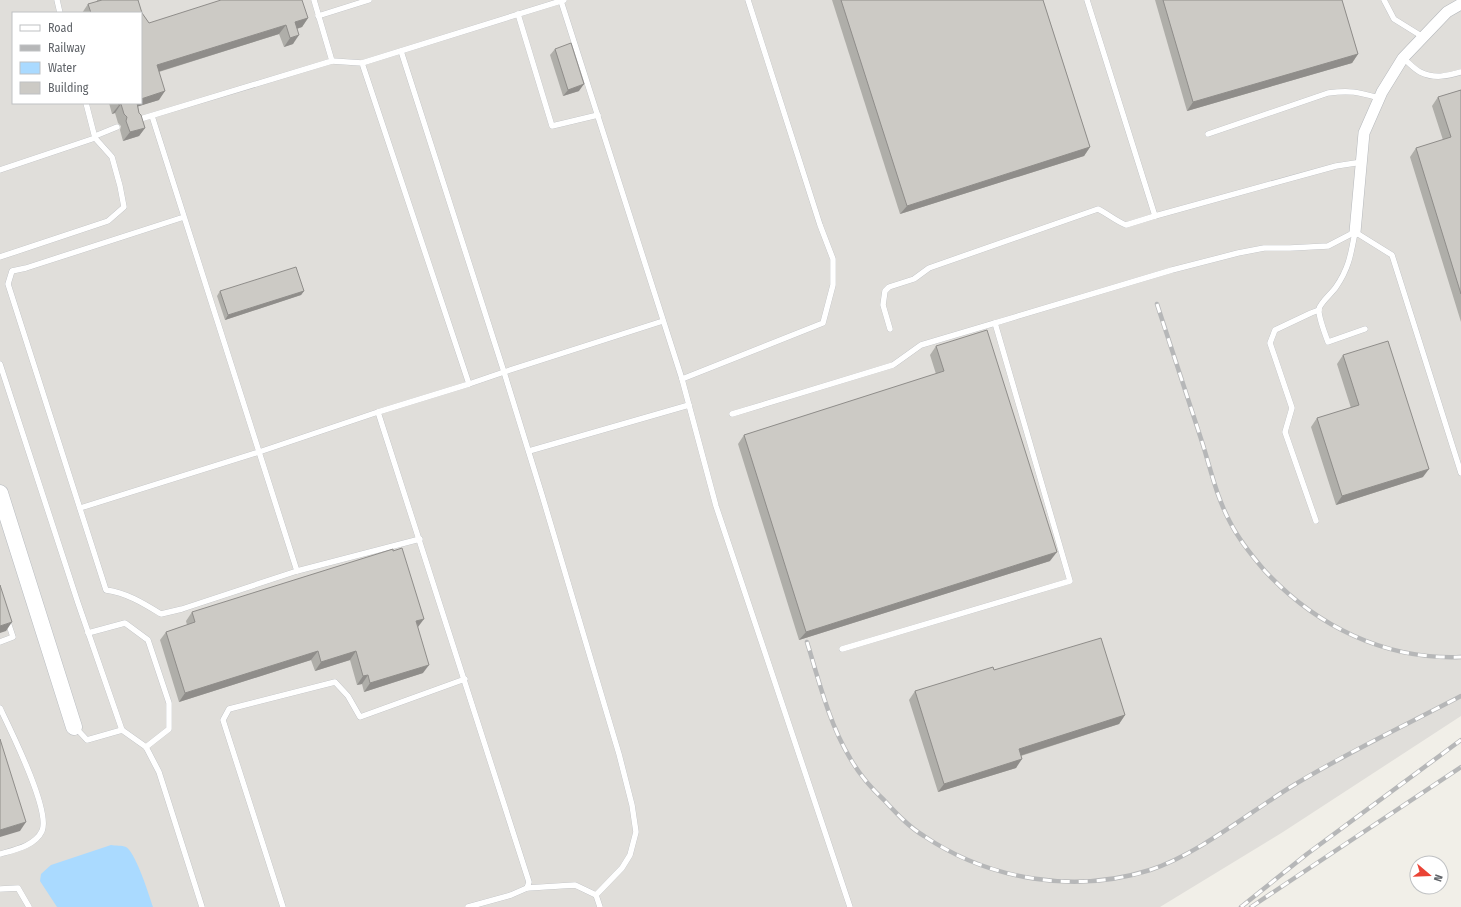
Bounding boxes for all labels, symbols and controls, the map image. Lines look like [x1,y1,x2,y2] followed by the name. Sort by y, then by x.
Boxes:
[12,12,142,104] legend
[48,21,73,35] text: Road
[48,41,86,55] text: Railway
[48,61,77,75] text: Water
[48,81,89,95] text: Building
[1409,855,1449,895] north arrow
[1431,873,1445,883] text: N

